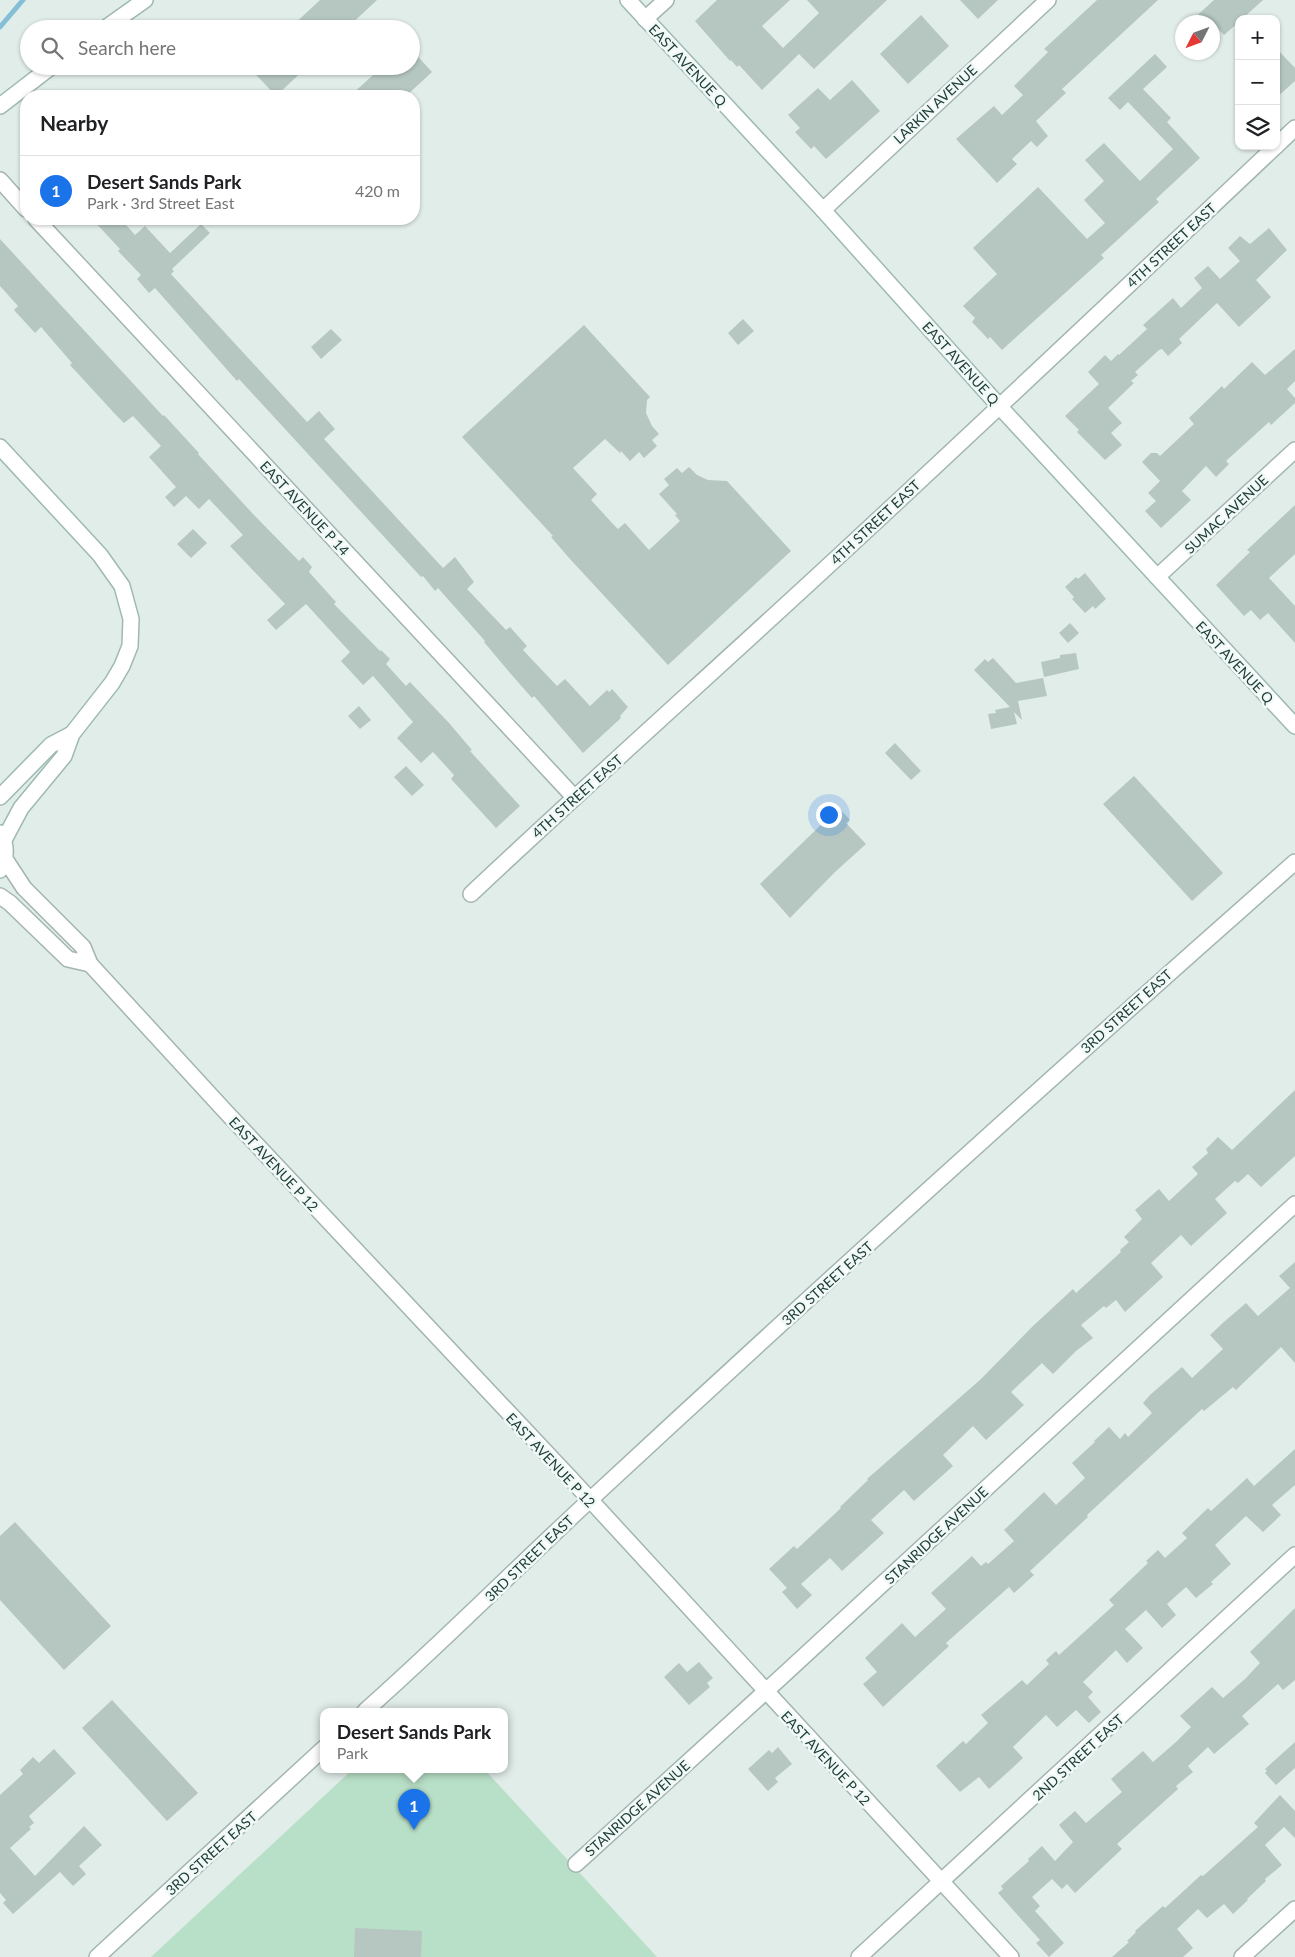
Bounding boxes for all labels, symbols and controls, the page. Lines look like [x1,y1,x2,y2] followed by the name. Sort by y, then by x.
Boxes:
[1175,15,1220,60] north arrow
[1235,15,1280,150] map controls
[1235,15,1280,60] button: +
[20,20,420,75] search box
[646,20,731,110] street label: EAST AVENUE Q
[38,34,66,62] icon: search
[78,36,176,59] text: Search here
[1235,60,1280,105] button: −
[890,61,980,147] street label: LARKIN AVENUE
[1235,105,1280,150] button: layers
[40,110,108,135] text: Nearby
[87,170,242,193] text: Desert Sands Park
[51,181,61,200] text: 1
[355,181,400,200] text: 420 m
[87,193,234,212] text: Park · 3rd Street East
[1123,199,1220,291] street label: 4TH STREET EAST
[919,318,1003,409] street label: EAST AVENUE Q
[257,457,353,559] street label: EAST AVENUE P 14
[1181,471,1271,557] street label: SUMAC AVENUE
[827,476,924,568] street label: 4TH STREET EAST
[1193,617,1278,707] street label: EAST AVENUE Q
[528,750,626,841] street label: 4TH STREET EAST
[816,802,842,828] your location
[1077,965,1176,1056] street label: 3RD STREET EAST
[226,1113,322,1215] street label: EAST AVENUE P 12
[778,1237,877,1328] street label: 3RD STREET EAST
[503,1409,599,1511] street label: EAST AVENUE P 12
[881,1483,991,1587] street label: STANRIDGE AVENUE
[481,1511,577,1605] street label: 3RD STREET EAST
[778,1707,874,1809] street label: EAST AVENUE P 12
[320,1708,508,1773] popup
[1029,1710,1128,1804] street label: 2ND STREET EAST
[337,1720,491,1743] text: Desert Sands Park
[337,1743,368,1762] text: Park
[581,1756,693,1860] street label: STANRIDGE AVENUE
[398,1789,430,1830] pin: 1
[162,1807,261,1898] street label: 3RD STREET EAST

